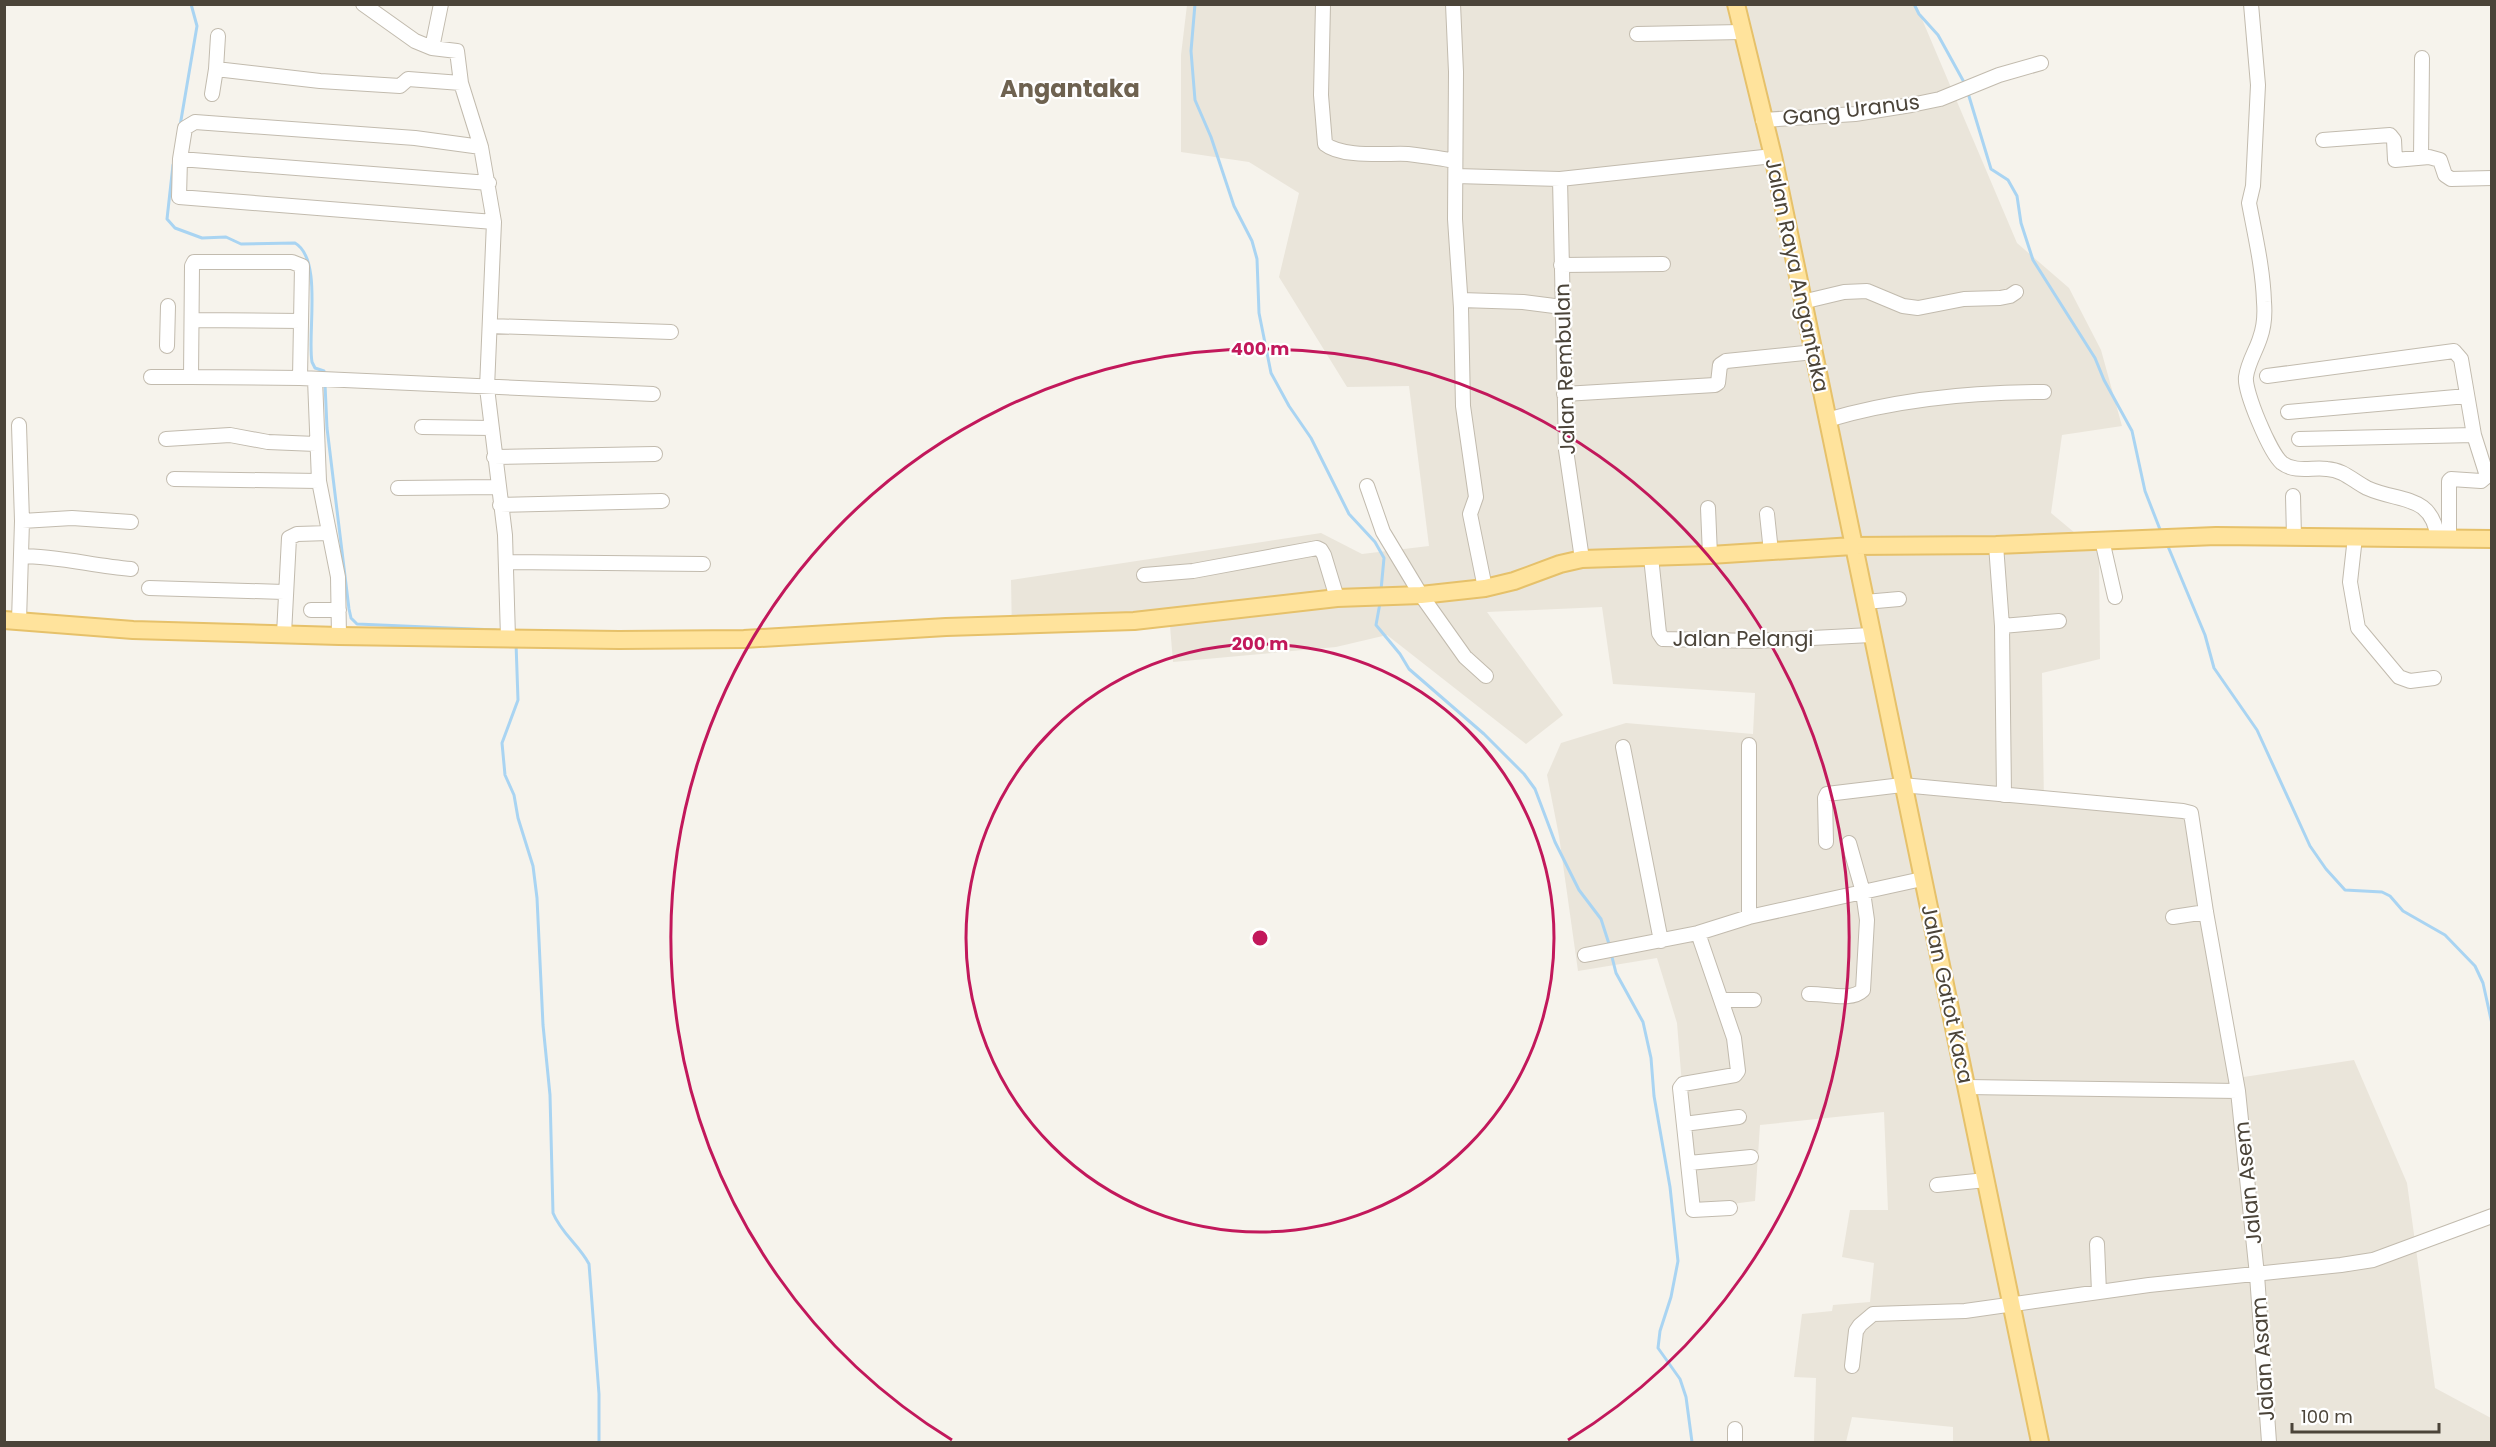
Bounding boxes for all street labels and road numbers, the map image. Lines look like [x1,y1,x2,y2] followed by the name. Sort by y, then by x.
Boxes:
[1781,87,1921,132] street label: Gang Uranus
[1759,155,1836,395] street label: Jalan Raya Angantaka
[1547,283,1582,455] street label: Jalan Rembulan
[1672,624,1814,653] street label: Jalan Pelangi
[1914,902,1981,1086] street label: Jalan Gatot Kaca
[2227,1120,2268,1246] street label: Jalan Asem
[2244,1296,2281,1422] street label: Jalan Asam

